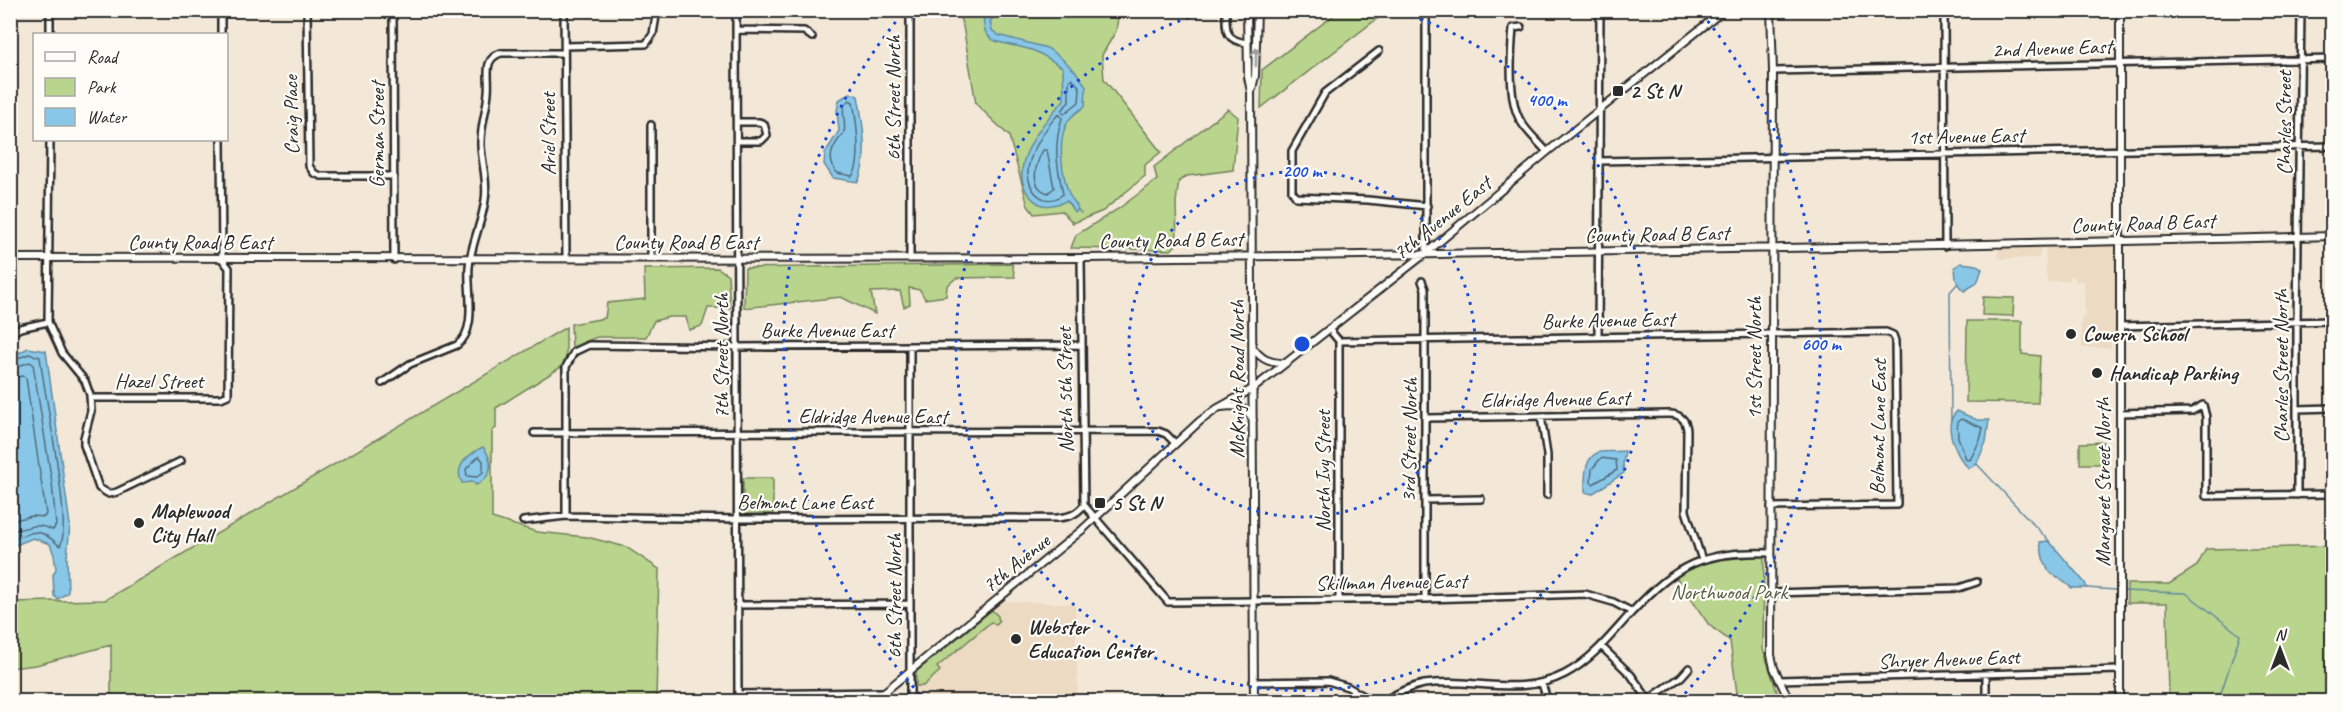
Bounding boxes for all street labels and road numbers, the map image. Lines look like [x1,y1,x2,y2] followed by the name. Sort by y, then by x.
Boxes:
[1992,33,2116,63] street label: 2nd Avenue East
[880,34,906,161] street label: 6th Street North
[2271,69,2297,175] street label: Charles Street
[277,73,305,155] street label: Craig Place
[364,79,390,188] street label: German Street
[535,91,561,175] street label: Ariel Street
[1908,122,2028,150] street label: 1st Avenue East
[1388,169,1499,266] street label: 7th Avenue East
[2070,207,2219,239] street label: County Road B East
[1585,220,1732,248] street label: County Road B East
[1099,226,1246,254] street label: County Road B East
[128,229,275,255] street label: County Road B East
[614,229,761,255] street label: County Road B East
[2268,288,2294,443] street label: Charles Street North
[708,292,734,419] street label: 7th Street North
[1741,295,1767,420] street label: 1st Street North
[1224,300,1250,458] street label: McKnight Road North
[1541,306,1678,334] street label: Burke Avenue East
[761,317,896,343] street label: Burke Avenue East
[1051,325,1079,453] street label: North 5th Street
[1864,357,1892,495] street label: Belmont Lane East
[115,368,205,394] street label: Hazel Street
[1395,376,1423,503] street label: 3rd Street North
[1480,385,1633,413] street label: Eldridge Avenue East
[2090,396,2116,566] street label: Margaret Street North
[798,403,951,429] street label: Eldridge Avenue East
[1310,408,1336,532] street label: North Ivy Street
[737,489,875,515] street label: Belmont Lane East
[977,527,1056,598] street label: 7th Avenue
[881,532,907,659] street label: 6th Street North
[1315,568,1470,596] street label: Skillman Avenue East
[1878,643,2022,674] street label: Shryer Avenue East

